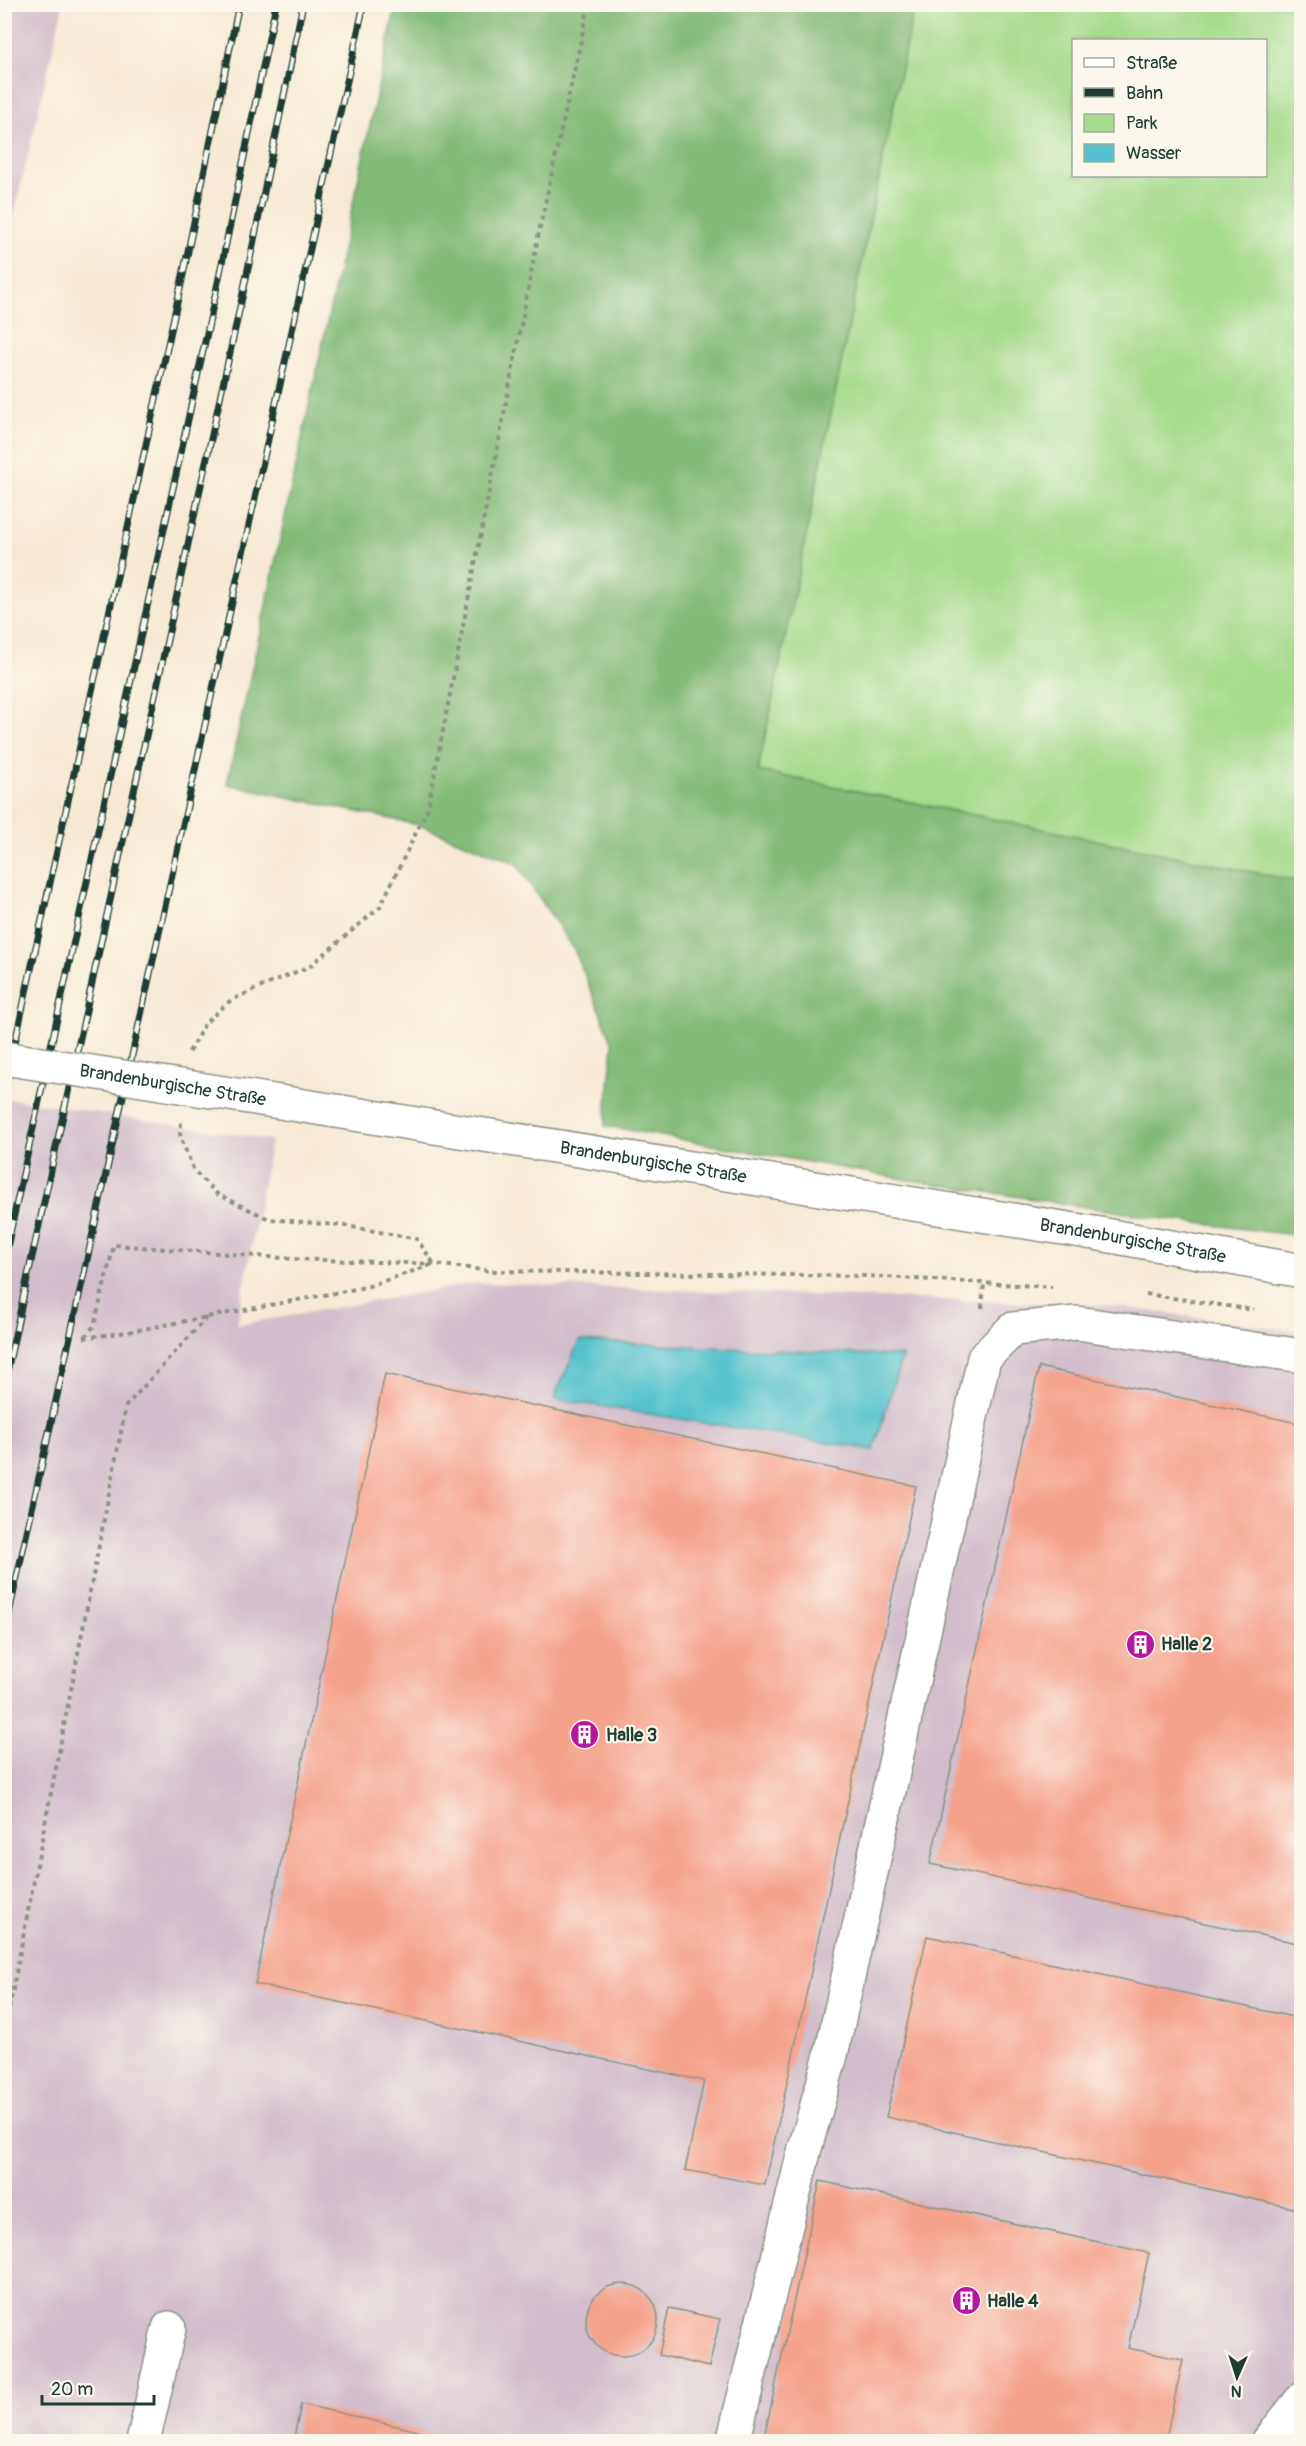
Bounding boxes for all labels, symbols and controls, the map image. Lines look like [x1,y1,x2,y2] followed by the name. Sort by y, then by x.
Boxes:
[1072,39,1267,177] legend
[1126,52,1177,75] text: Straße
[1126,82,1163,105] text: Bahn
[1126,112,1158,135] text: Park
[1126,142,1182,165] text: Wasser
[78,1059,268,1111] street label: Brandenburgische Straße
[558,1136,748,1188] street label: Brandenburgische Straße
[1038,1213,1228,1268] street label: Brandenburgische Straße
[1124,1628,1156,1660] building icon: Halle 2
[1161,1633,1212,1656] place label: Halle 2
[569,1719,601,1751] building icon: Halle 3
[606,1724,657,1747] place label: Halle 3
[950,2285,982,2317] building icon: Halle 4
[987,2290,1039,2313] place label: Halle 4
[1207,2347,1267,2407] north arrow
[42,2368,154,2406] scale bar
[51,2378,93,2401] text: 20 m
[1230,2381,1242,2401] text: N

